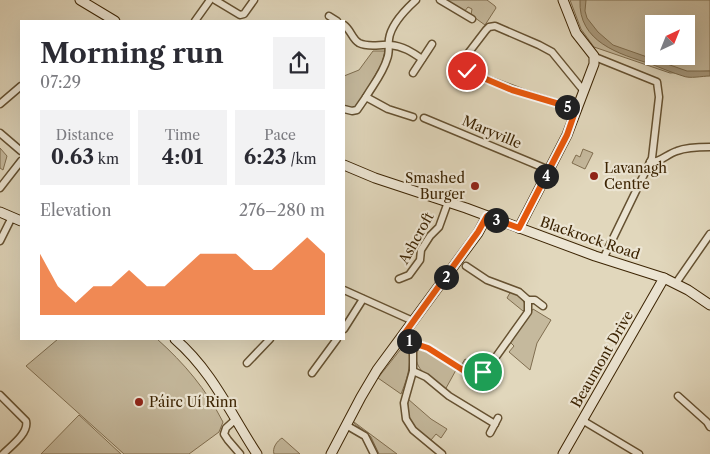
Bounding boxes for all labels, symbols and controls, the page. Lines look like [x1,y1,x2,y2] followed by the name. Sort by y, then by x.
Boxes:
[645,15,695,65] north arrow
[645,15,695,65] map controls
[40,36,224,70] text: Morning run
[273,37,325,89] button: share
[446,50,488,92] pin
[453,57,481,85] icon: check
[40,72,81,92] text: 07:29
[554,94,580,120] pin: 5
[564,98,571,116] text: 5
[459,111,525,153] street label: Maryville
[56,126,114,144] text: Distance
[165,126,200,144] text: Time
[264,126,296,144] text: Pace
[51,144,94,169] text: 0.63
[162,144,203,169] text: 4:01
[244,144,287,169] text: 6:23
[94,150,119,168] text: km
[287,150,317,168] text: /km
[604,159,667,193] place label: Lavanagh Centre
[534,164,558,188] pin: 4
[542,167,551,185] text: 4
[405,169,465,203] place label: Smashed Burger
[588,170,600,182] marker: Lavanagh Centre
[469,180,481,192] marker: Smashed Burger
[40,200,111,220] text: Elevation
[239,200,325,220] text: 276–280 m
[484,208,508,232] pin: 3
[394,209,438,268] street label: Ashcroft
[493,211,500,229] text: 3
[538,212,643,264] street label: Blackrock Road
[434,264,458,290] pin: 2
[442,268,451,286] text: 2
[567,307,637,411] street label: Beaumont Drive
[396,328,422,354] pin: 1
[406,332,413,350] text: 1
[462,351,504,393] pin
[469,358,497,386] icon: arrive
[149,393,237,411] place label: Páirc Uí Rinn
[133,396,145,408] marker: Páirc Uí Rinn

